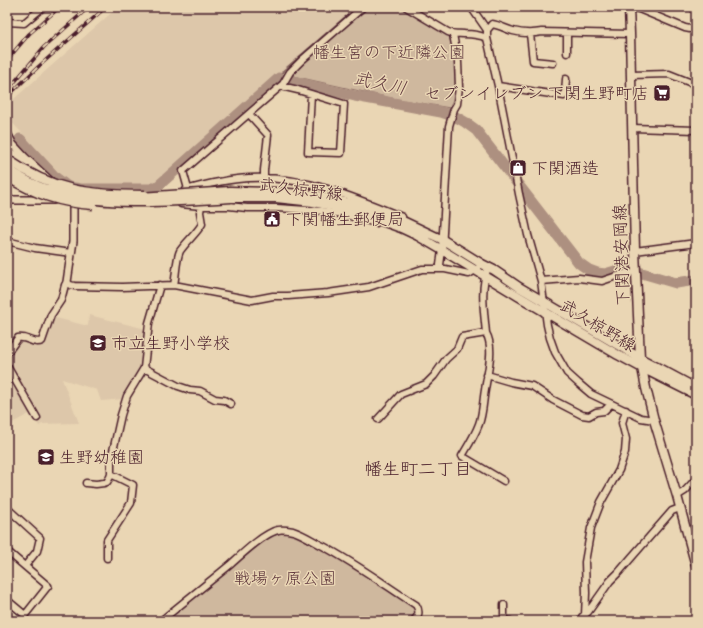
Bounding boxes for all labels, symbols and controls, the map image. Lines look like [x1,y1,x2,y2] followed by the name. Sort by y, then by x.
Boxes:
[313,42,466,62] park label: 幡生宮の下近隣公園
[351,67,409,99] water label: 武久川
[424,83,649,103] place label: セブンイレブン 下関生野町店
[652,83,672,103] supermarket icon: セブンイレブン 下関生野町店
[508,158,528,178] shop icon: 下関酒造
[531,158,599,178] place label: 下関酒造
[258,174,344,204] street label: 武久椋野線
[609,204,633,306] street label: 下関港安岡線
[262,209,282,229] public building icon: 下関幡生郵便局
[285,209,404,229] place label: 下関幡生郵便局
[556,295,640,355] street label: 武久椋野線
[88,333,108,353] school or university icon: 市立生野小学校
[111,333,230,353] place label: 市立生野小学校
[36,447,56,467] school or university icon: 生野幼稚園
[59,447,144,467] place label: 生野幼稚園
[364,458,472,480] district label: 幡生町二丁目
[234,568,336,588] park label: 戦場ヶ原公園

